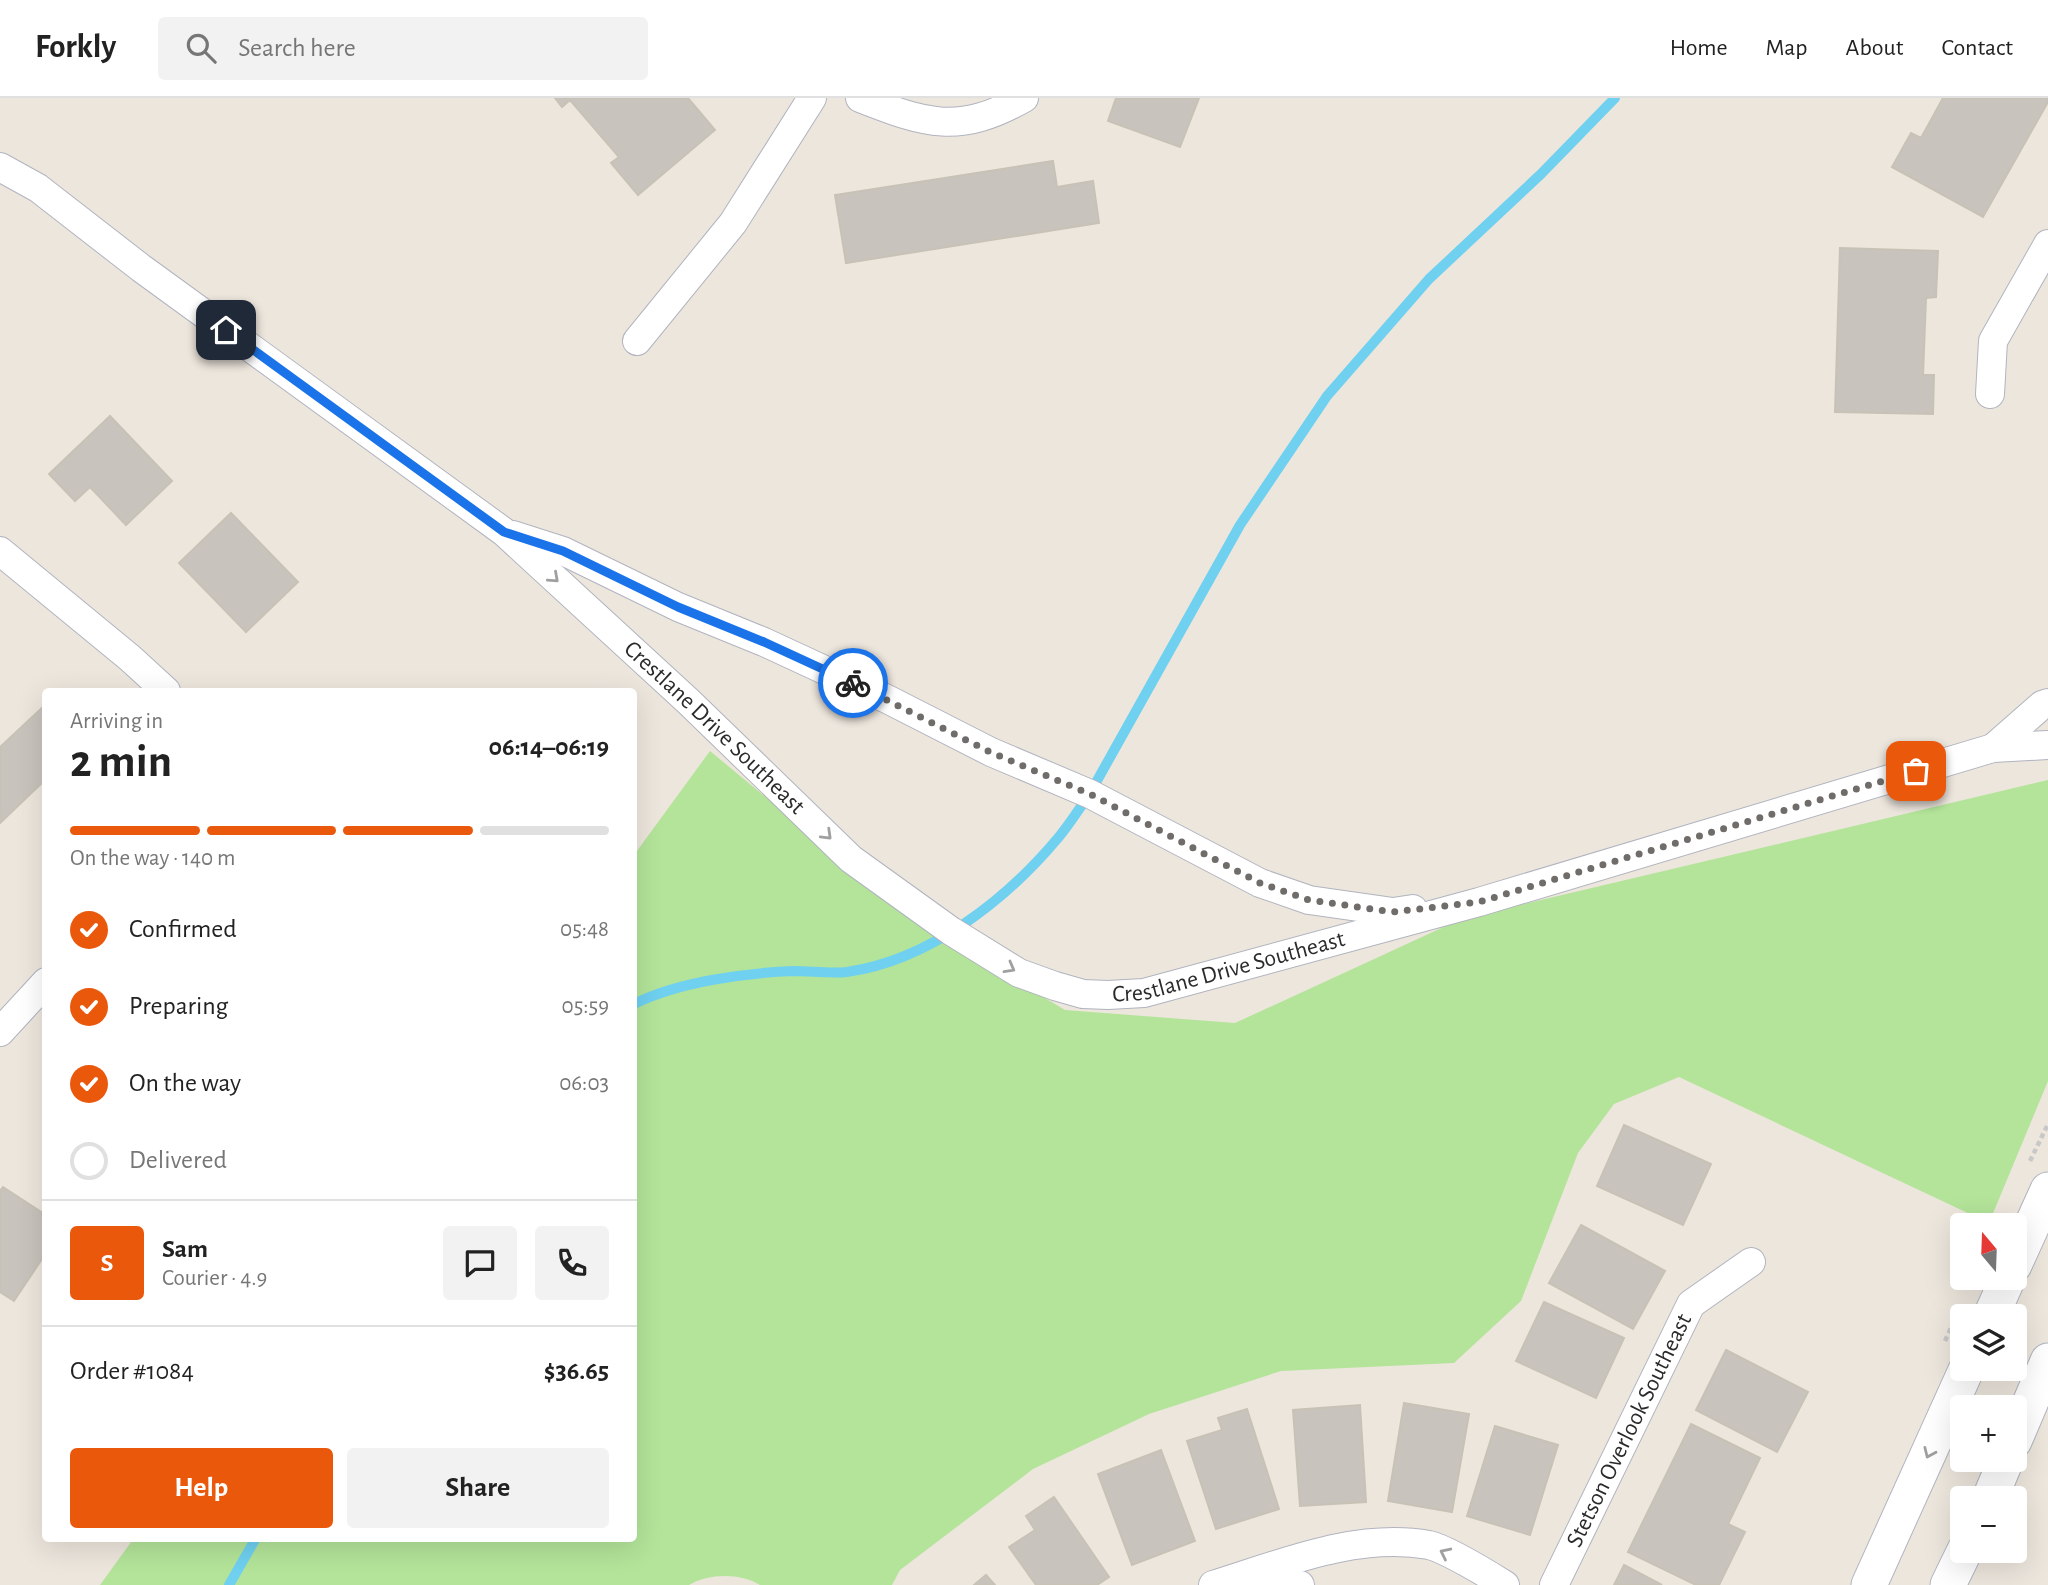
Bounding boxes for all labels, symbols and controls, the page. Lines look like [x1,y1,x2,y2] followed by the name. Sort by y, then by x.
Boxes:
[158,17,648,80] search box
[182,29,220,67] icon: search
[35,31,116,64] text: Forkly
[238,35,356,61] text: Search here
[1670,36,1728,60] text: Home
[1766,36,1808,60] text: Map
[1846,36,1903,60] text: About
[1941,36,2013,60] text: Contact
[196,300,256,360] pin
[207,311,245,349] icon: home
[546,570,559,582] one-way arrow
[619,637,809,819] street label: Crestlane Drive Southeast
[818,648,888,718] courier
[834,664,872,702] icon: bike
[70,710,163,733] text: Arriving in
[489,734,609,760] text: 06:14–06:19
[70,739,172,785] text: 2 min
[1886,741,1946,801] pin
[1897,752,1935,790] icon: bag
[818,827,831,840] one-way arrow
[70,847,235,870] text: On the way · 140 m
[70,911,108,949] icon: check
[129,916,237,942] text: Confirmed
[560,918,609,941] text: 05:48
[1112,927,1348,1007] street label: Crestlane Drive Southeast
[1003,960,1016,973] one-way arrow
[70,988,108,1026] icon: check
[129,993,228,1019] text: Preparing
[562,995,609,1018] text: 05:59
[70,1065,108,1103] icon: check
[129,1070,241,1096] text: On the way
[559,1072,609,1095] text: 06:03
[129,1147,227,1173] text: Delivered
[1950,1213,2026,1290] north arrow
[1950,1213,2027,1563] map controls
[443,1226,517,1300] button: chat
[535,1226,609,1300] button: phone
[162,1236,208,1262] text: Sam
[101,1250,113,1276] text: S
[162,1267,267,1290] text: Courier · 4.9
[1950,1304,2027,1381] button: layers
[1562,1310,1696,1551] street label: Stetson Overlook Southeast
[70,1358,194,1384] text: Order #1084
[544,1358,609,1384] text: $36.65
[1950,1395,2027,1472] button: +
[1923,1446,1937,1458] one-way arrow
[70,1448,333,1528] button: Help
[347,1448,609,1528] button: Share
[1950,1486,2027,1563] button: −
[1440,1547,1452,1561] one-way arrow

